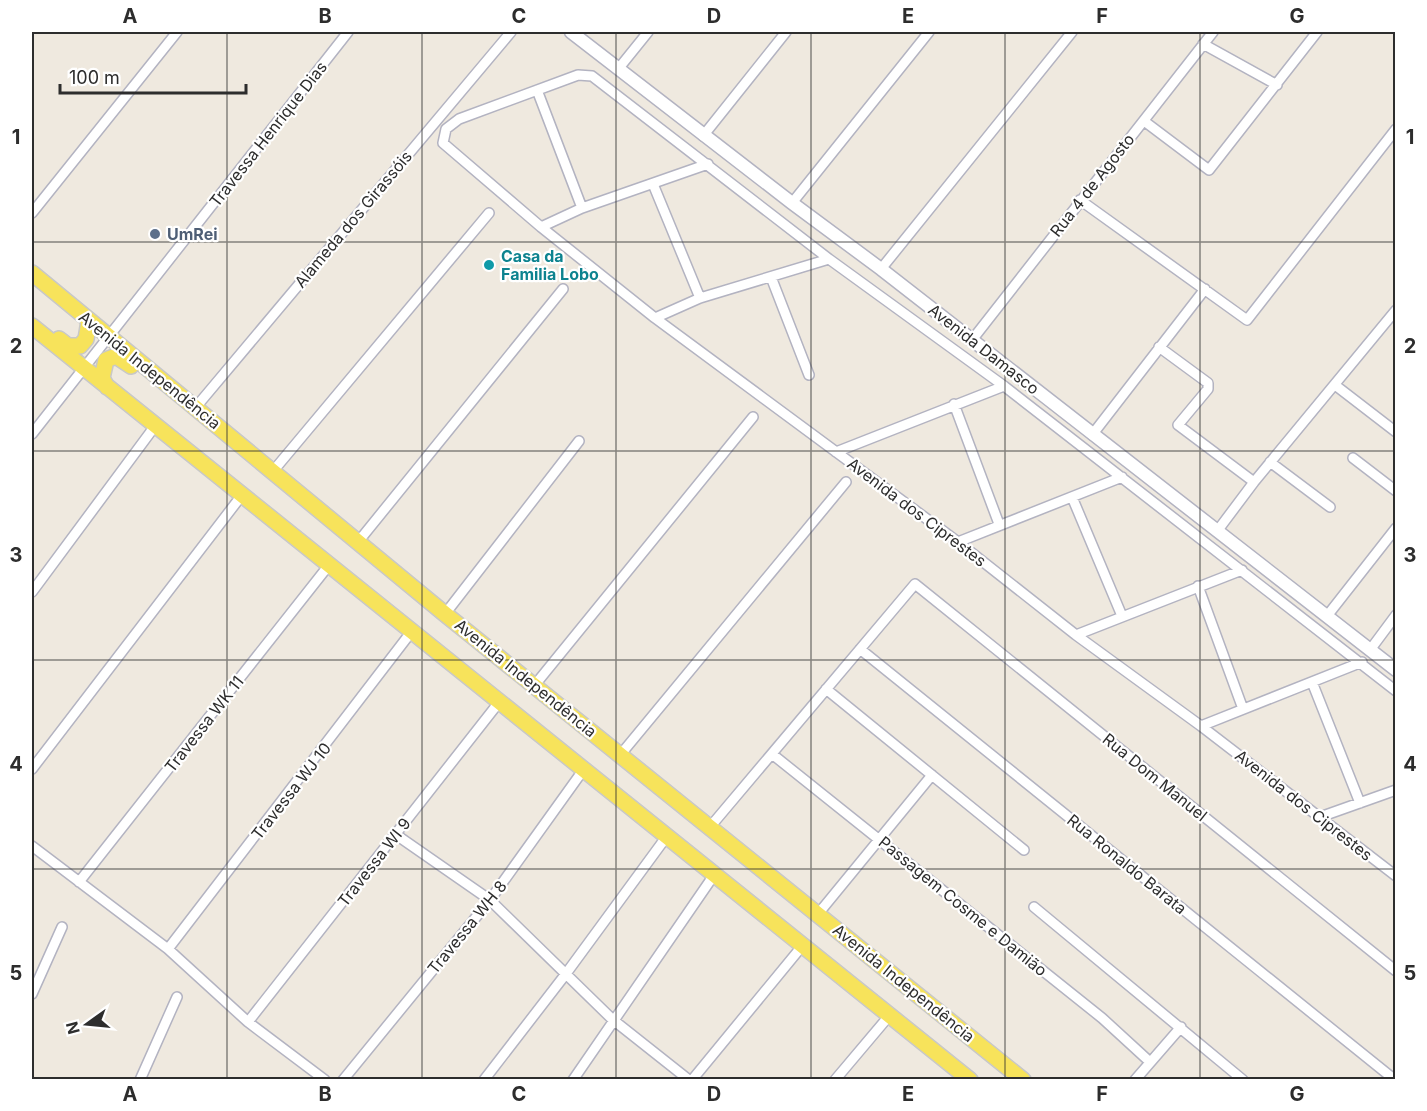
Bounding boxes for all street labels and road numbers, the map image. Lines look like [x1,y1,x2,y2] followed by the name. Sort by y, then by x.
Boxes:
[205,57,331,211] street label: Travessa Henrique Dias
[1046,129,1138,241] street label: Rua 4 de Agosto
[290,147,416,291] street label: Alameda dos Girassóis
[925,299,1043,399] street label: Avenida Damasco
[75,307,225,433] street label: Avenida Independência
[844,453,990,571] street label: Avenida dos Ciprestes
[451,615,601,741] street label: Avenida Independência
[160,672,248,776] street label: Travessa WK 11
[1099,729,1211,825] street label: Rua Dom Manuel
[247,739,335,843] street label: Travessa WJ 10
[1231,745,1377,865] street label: Avenida dos Ciprestes
[1063,810,1191,918] street label: Rua Ronaldo Barata
[333,814,415,910] street label: Travessa WI 9
[875,832,1051,980] street label: Passagem Cosme e Damião
[423,876,511,978] street label: Travessa WH 8
[829,920,979,1046] street label: Avenida Independência

